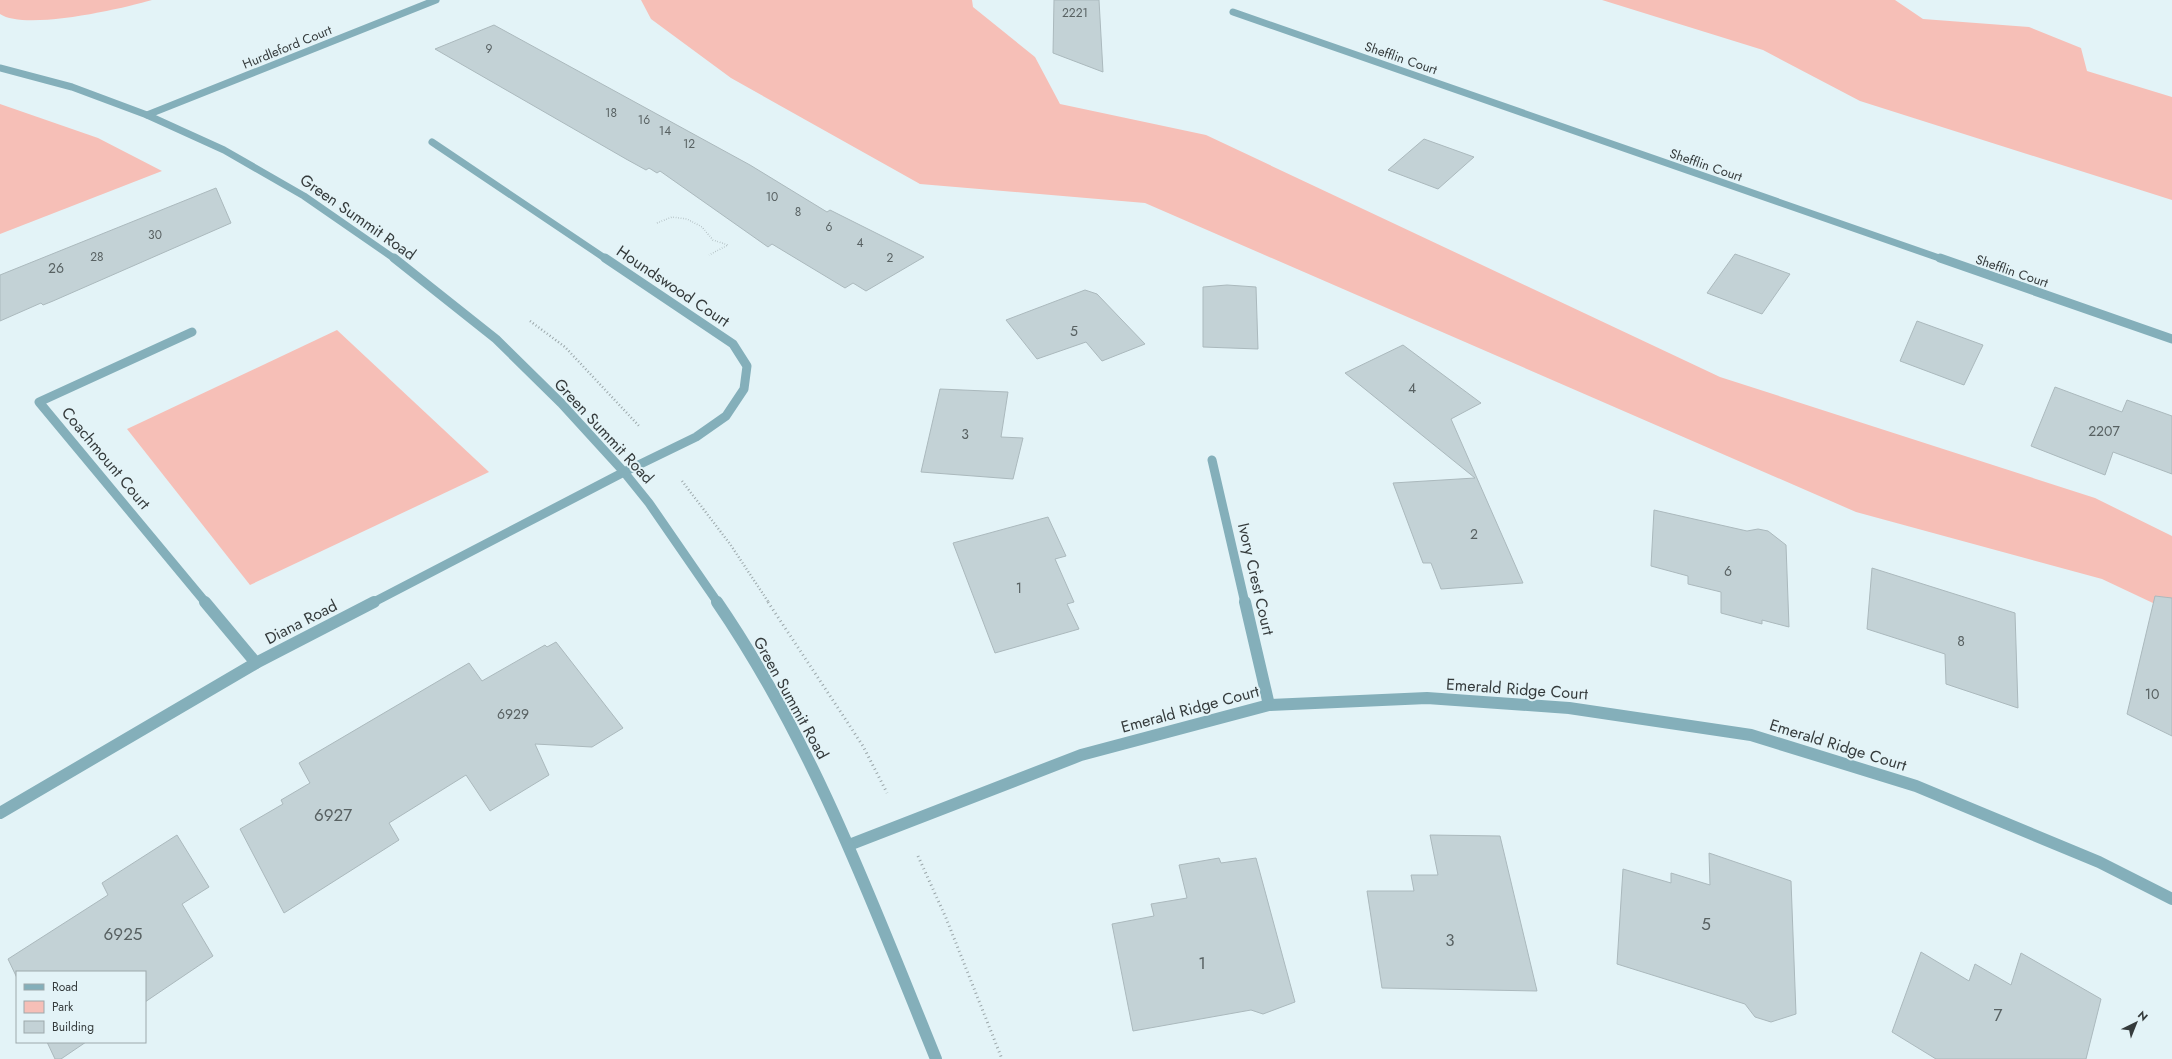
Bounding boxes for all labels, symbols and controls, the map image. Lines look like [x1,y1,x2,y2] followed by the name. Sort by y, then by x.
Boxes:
[1062,4,1088,22] house number: 2221
[240,20,335,74] street label: Hurdleford Court
[1362,37,1441,80] street label: Shefflin Court
[486,40,493,58] house number: 9
[605,104,617,122] house number: 18
[638,111,650,129] house number: 16
[659,122,671,140] house number: 14
[683,135,695,153] house number: 12
[1667,144,1746,187] street label: Shefflin Court
[295,168,421,266] street label: Green Summit Road
[766,188,778,206] house number: 10
[795,203,801,221] house number: 8
[826,218,833,236] house number: 6
[148,226,162,244] house number: 30
[857,234,864,252] house number: 4
[612,240,734,333] street label: Houndswood Court
[90,248,104,266] house number: 28
[887,249,894,267] house number: 2
[1973,250,2052,293] street label: Shefflin Court
[48,258,64,278] house number: 26
[1070,321,1078,341] house number: 5
[549,373,659,489] street label: Green Summit Road
[1408,378,1416,398] house number: 4
[56,402,156,514] street label: Coachmount Court
[2088,421,2120,441] house number: 2207
[961,424,969,444] house number: 3
[1232,521,1280,637] street label: Ivory Crest Court
[1470,524,1478,544] house number: 2
[1724,561,1732,581] house number: 6
[1016,578,1022,598] house number: 1
[261,594,341,650] street label: Diana Road
[1957,631,1965,651] house number: 8
[748,633,834,763] street label: Green Summit Road
[1445,673,1589,705] street label: Emerald Ridge Court
[1118,679,1262,739] street label: Emerald Ridge Court
[2145,684,2159,704] house number: 10
[497,704,529,724] house number: 6929
[1767,713,1909,777] street label: Emerald Ridge Court
[314,803,352,827] house number: 6927
[1701,912,1711,936] house number: 5
[104,922,142,946] house number: 6925
[1445,928,1455,952] house number: 3
[1198,951,1206,975] house number: 1
[16,971,146,1043] legend
[52,978,78,996] text: Road
[52,998,74,1016] text: Park
[1994,1003,2003,1027] house number: 7
[2116,1003,2156,1043] north arrow
[2134,1007,2151,1025] text: N
[52,1018,94,1036] text: Building

